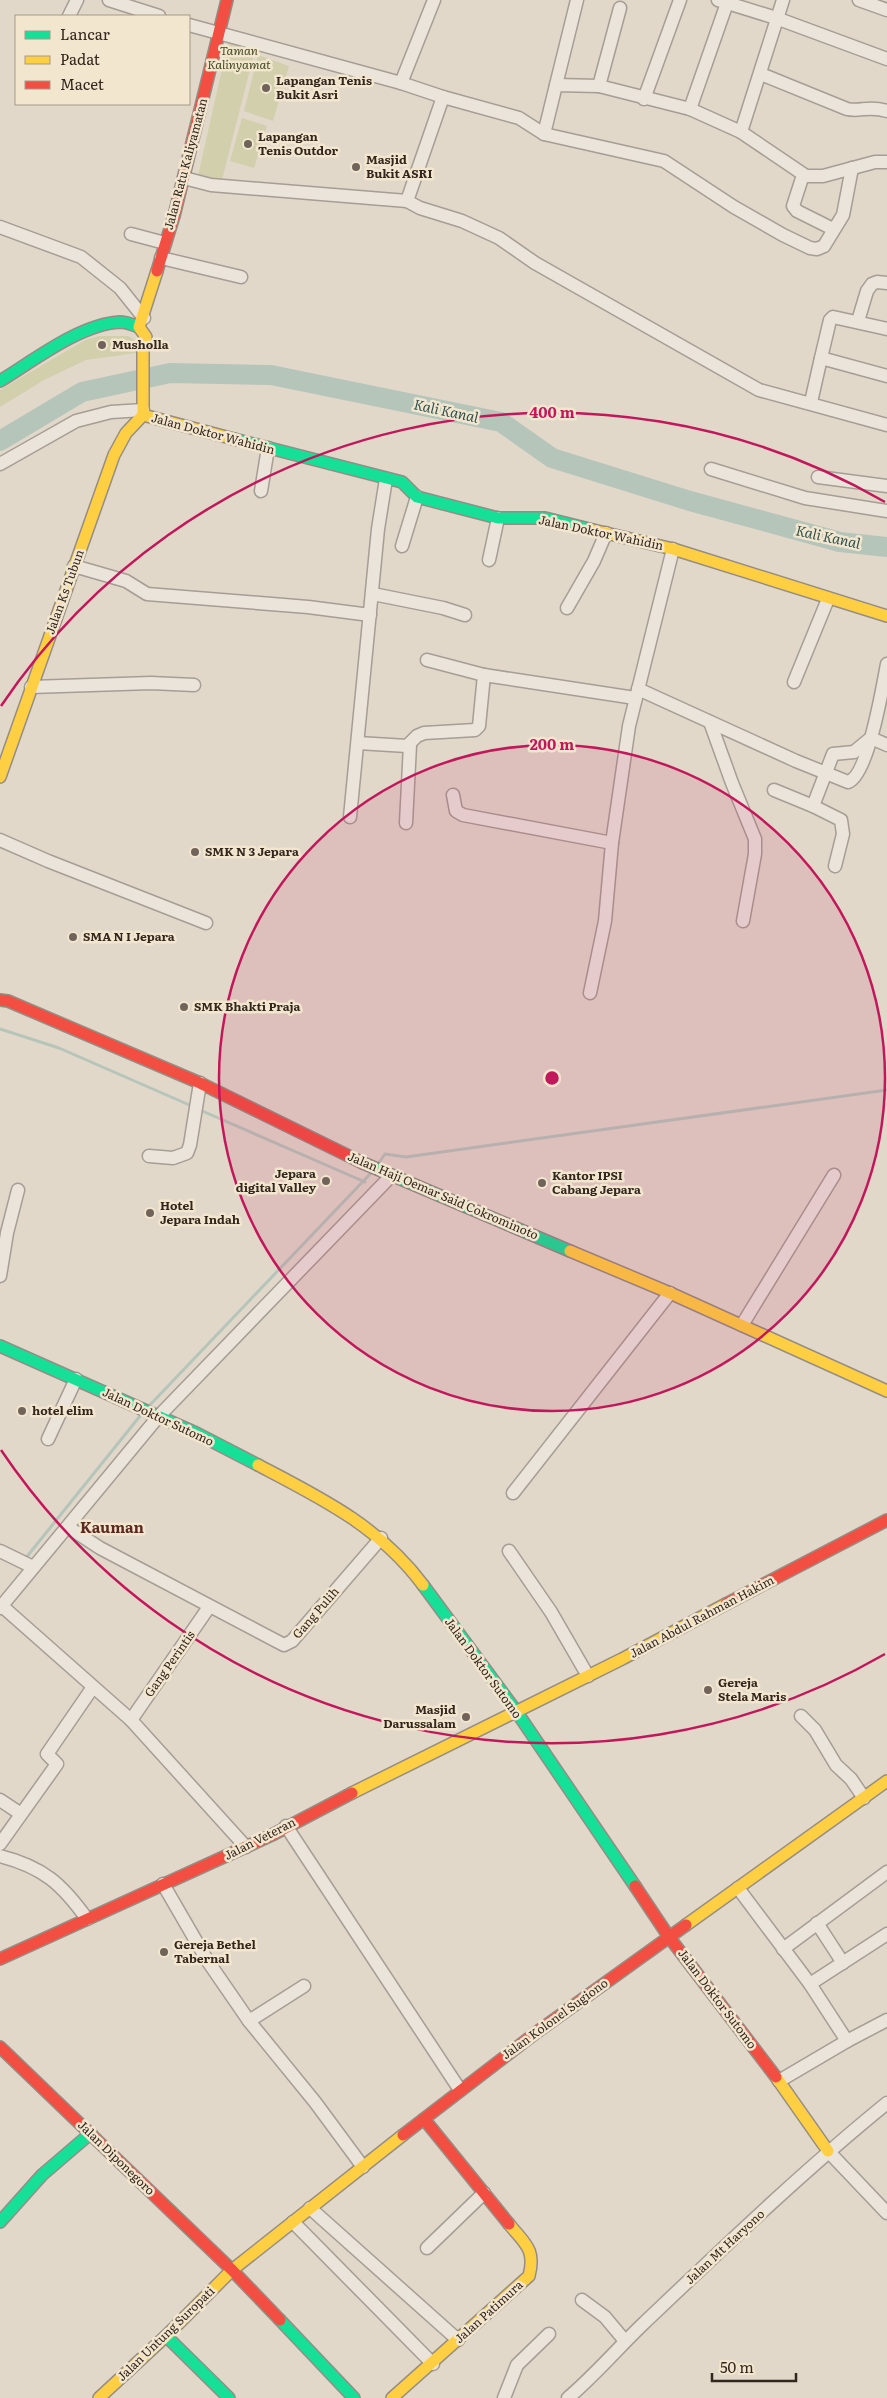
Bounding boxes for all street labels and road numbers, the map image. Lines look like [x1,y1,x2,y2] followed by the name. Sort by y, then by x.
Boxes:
[159,96,211,232] street label: Jalan Ratu Kaliyamatan
[150,408,277,458] street label: Jalan Doktor Wahidin
[537,510,665,554] street label: Jalan Doktor Wahidin
[40,547,88,637] street label: Jalan Ks Tubun
[345,1147,542,1244] street label: Jalan Haji Oemar Said Cokrominoto
[100,1382,217,1450] street label: Jalan Doktor Sutomo
[626,1570,777,1662] street label: Jalan Abdul Rahman Hakim
[288,1583,343,1642] street label: Gang Pulih
[441,1613,527,1722] street label: Jalan Doktor Sutomo
[140,1626,199,1700] street label: Gang Perintis
[221,1812,298,1864] street label: Jalan Veteran
[674,1945,761,2052] street label: Jalan Doktor Sutomo
[498,1973,611,2063] street label: Jalan Kolonel Sugiono
[74,2116,159,2199] street label: Jalan Diponegoro
[681,2205,768,2288] street label: Jalan Mt Haryono
[450,2275,527,2347] street label: Jalan Patimura
[113,2282,218,2385] street label: Jalan Untung Suropati

